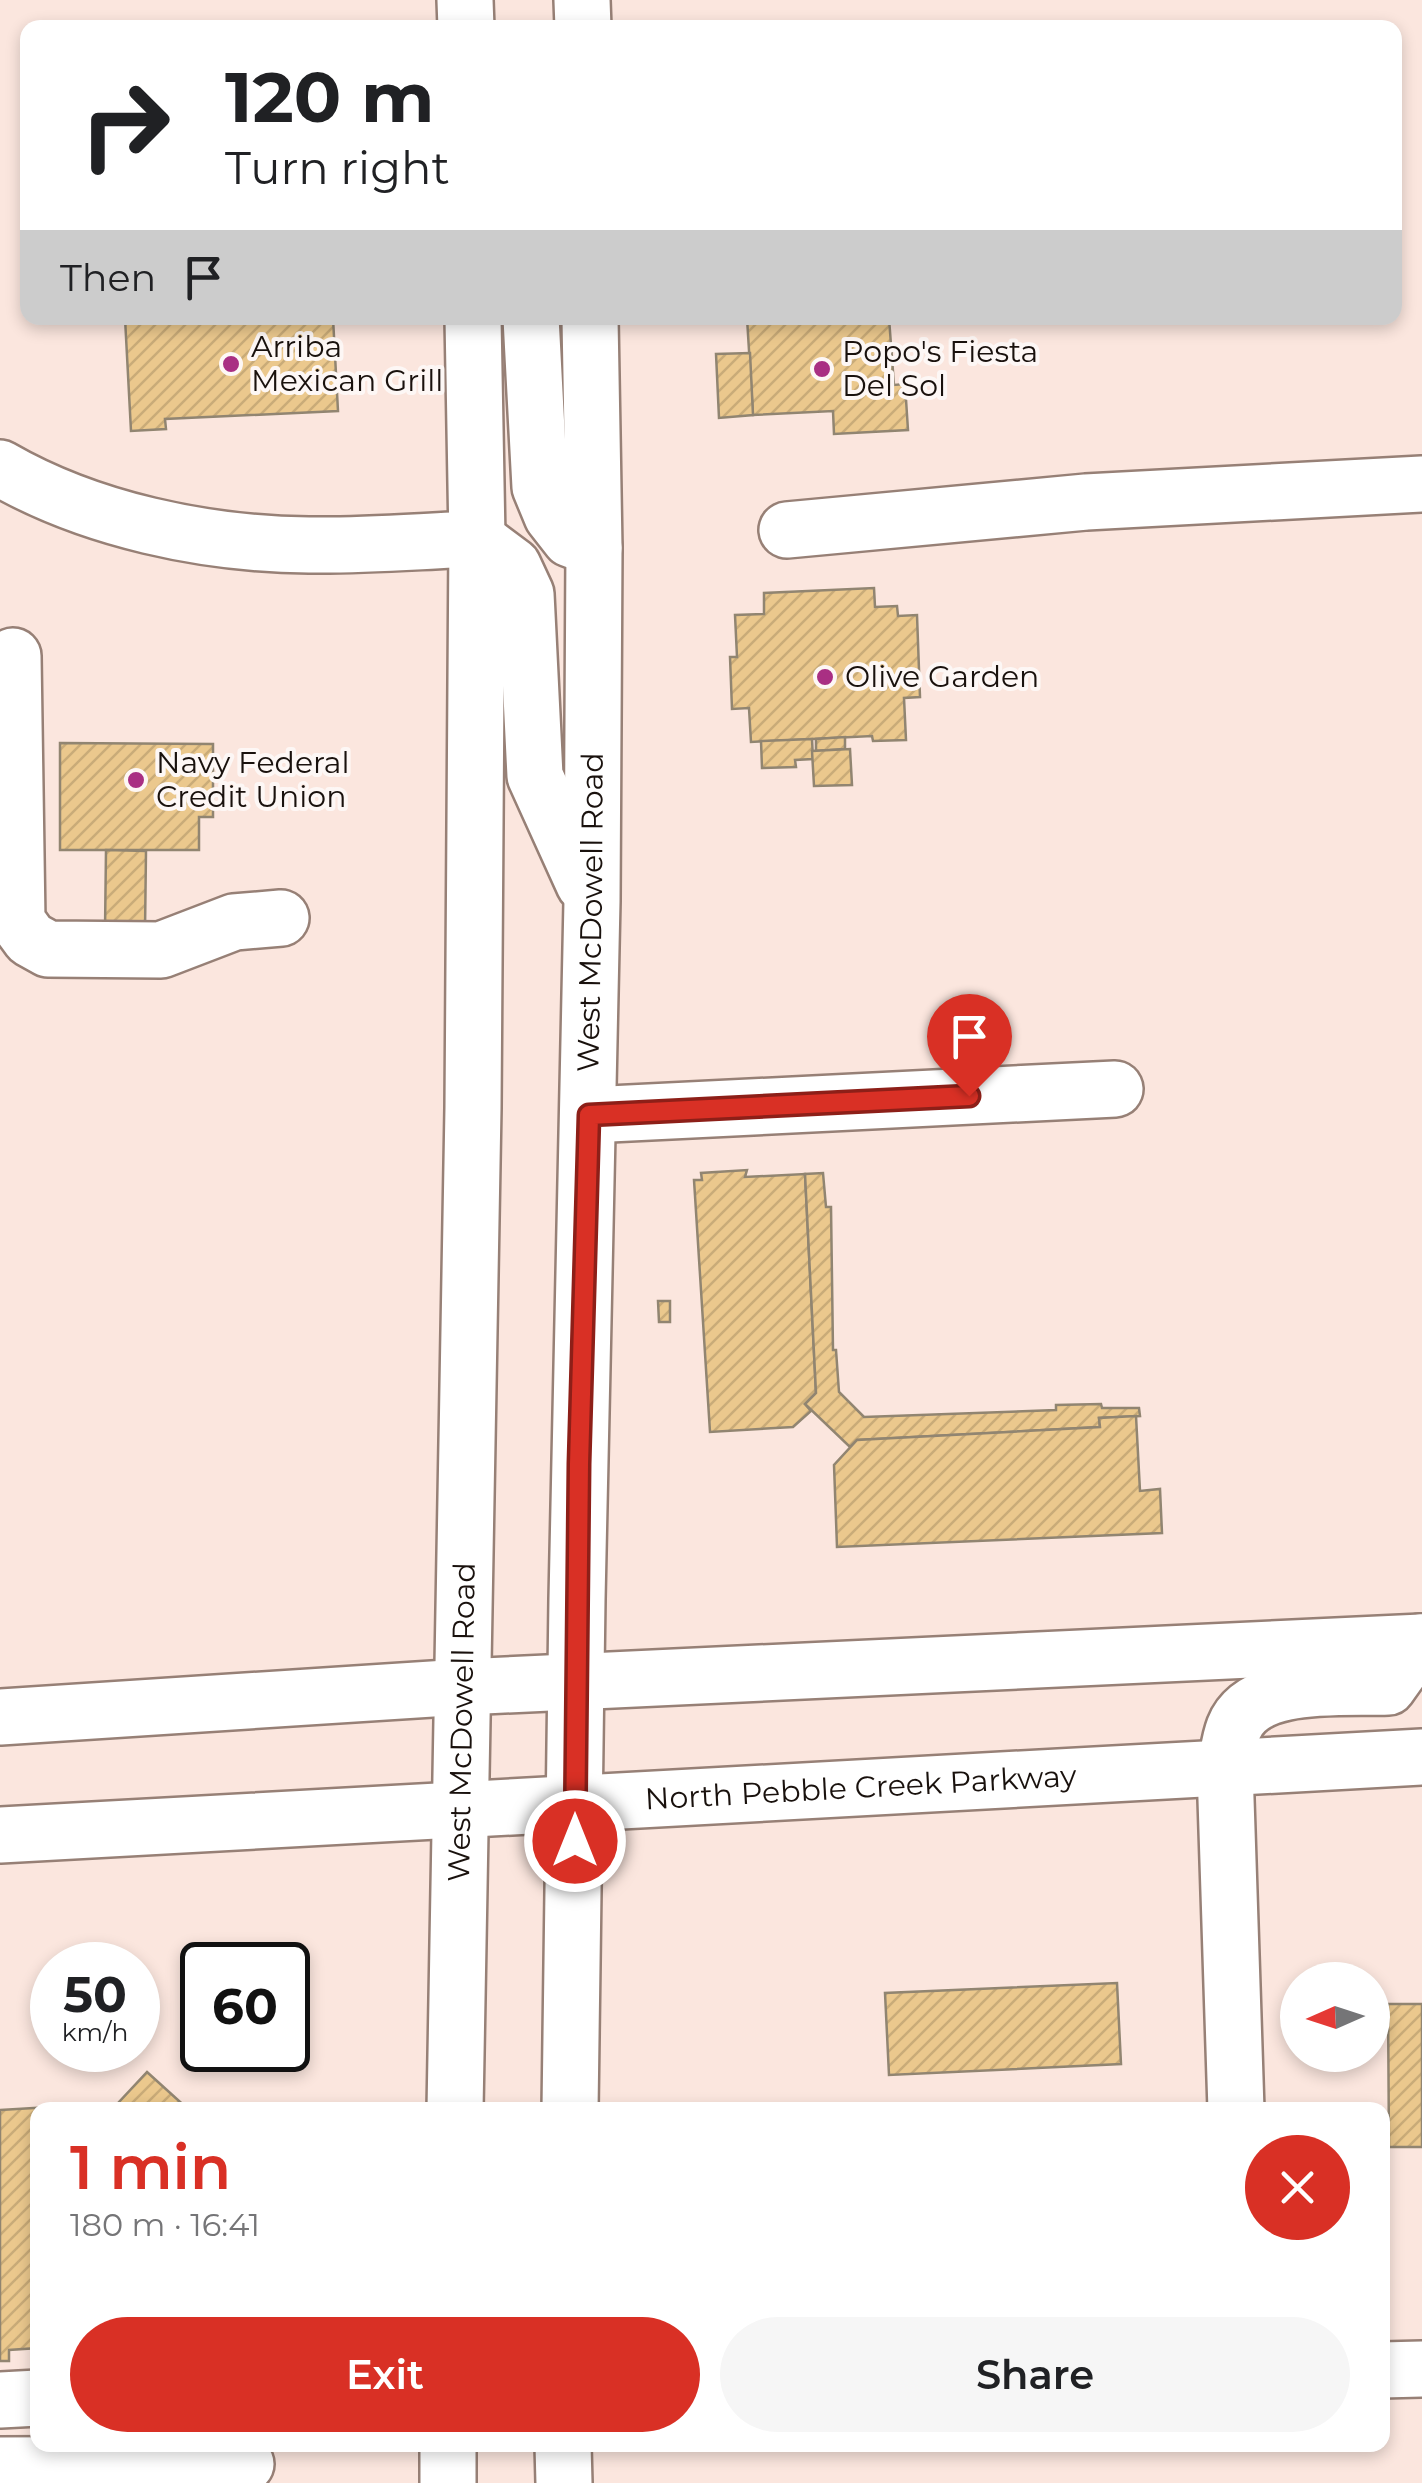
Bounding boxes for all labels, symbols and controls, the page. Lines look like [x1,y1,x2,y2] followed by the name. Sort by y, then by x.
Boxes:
[225,54,435,140] text: 120 m
[60,60,190,190] icon: right
[225,140,450,195] text: Turn right
[176,250,231,305] icon: arrive
[60,254,156,301] text: Then
[251,328,443,399] place label: Arriba Mexican Grill
[842,333,1038,404] place label: Popo's Fiesta Del Sol
[220,353,242,375] marker: Arriba Mexican Grill
[811,358,833,380] marker: Popo's Fiesta Del Sol
[845,658,1039,695] place label: Olive Garden
[814,666,836,688] marker: Olive Garden
[156,744,350,815] place label: Navy Federal Credit Union
[569,752,611,1072] street label: West McDowell Road
[125,769,147,791] marker: Navy Federal Credit Union
[927,994,1012,1097] pin
[942,1009,997,1064] icon: arrive
[440,1562,483,1882] street label: West McDowell Road
[644,1757,1078,1818] street label: North Pebble Creek Parkway
[523,1789,627,1893] position arrow
[180,1942,310,2072] speed limit sign: 60
[1280,1962,1390,2072] north arrow
[1280,1962,1390,2072] map controls
[63,1964,127,2025] text: 50
[62,2017,128,2047] text: km/h
[70,2131,231,2204] text: 1 min
[1245,2135,1350,2240] button: close
[70,2205,260,2244] text: 180 m · 16:41
[70,2317,700,2432] button: Exit
[720,2317,1350,2432] button: Share

